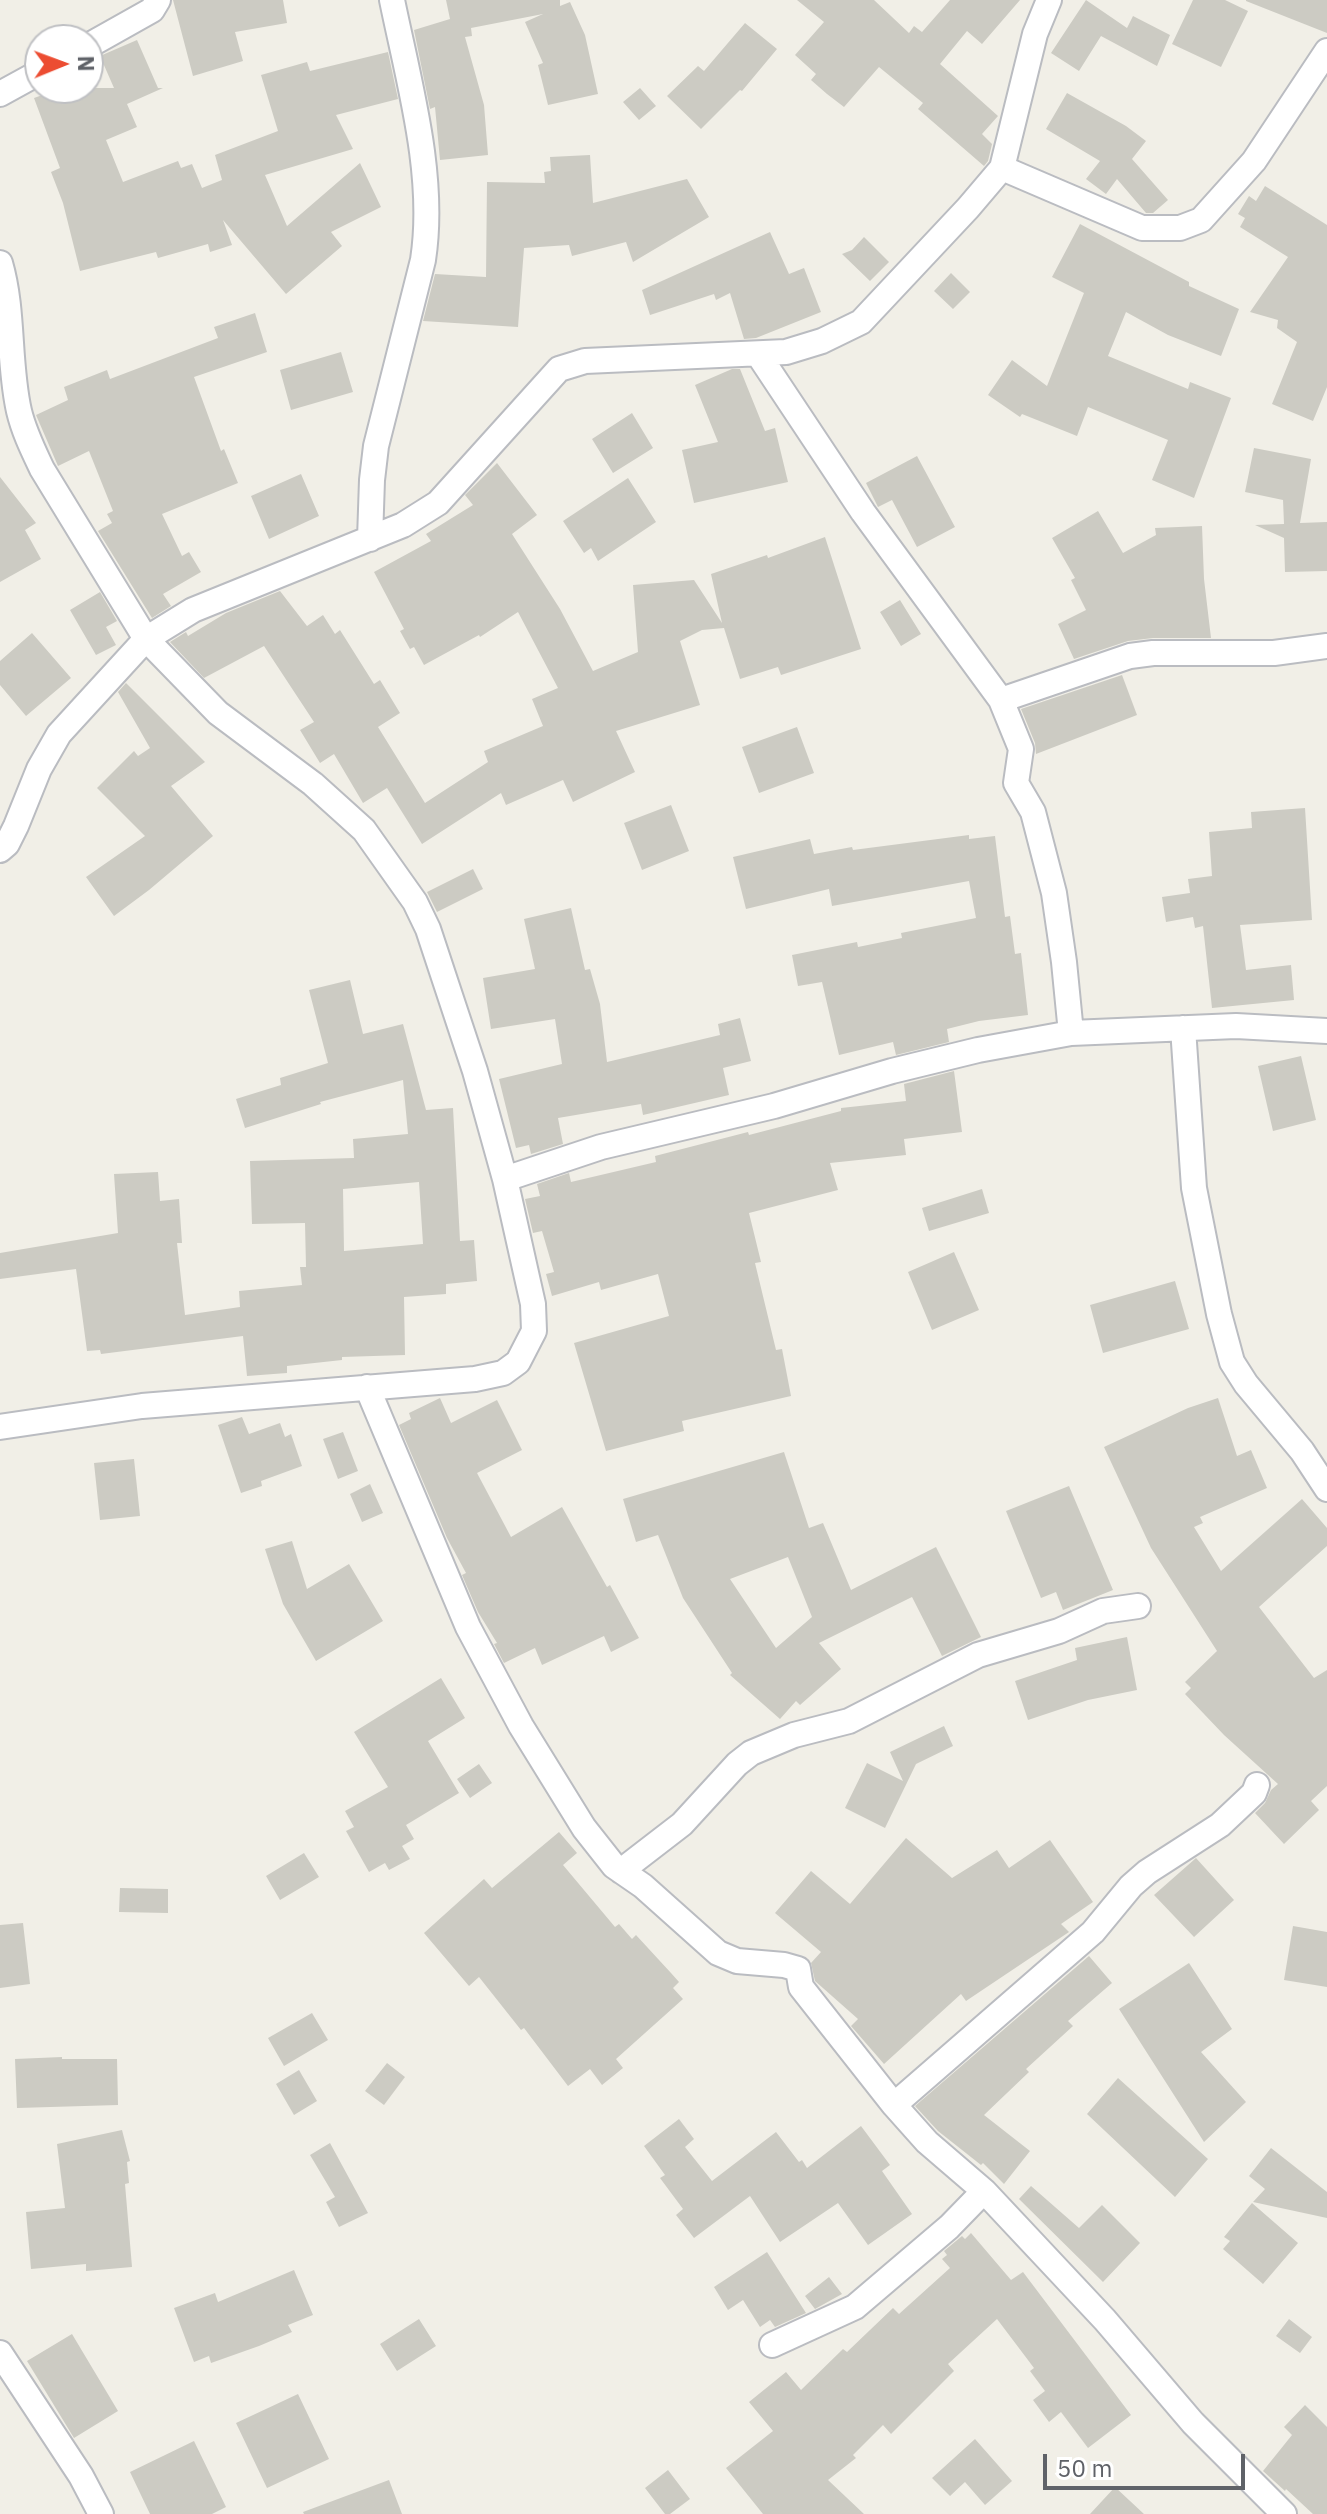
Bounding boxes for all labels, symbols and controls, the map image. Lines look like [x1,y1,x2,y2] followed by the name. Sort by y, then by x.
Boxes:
[24,24,104,104] north arrow
[72,55,101,72] text: N
[1047,2438,1249,2488] scale bar
[1057,2452,1112,2484] text: 50 m

